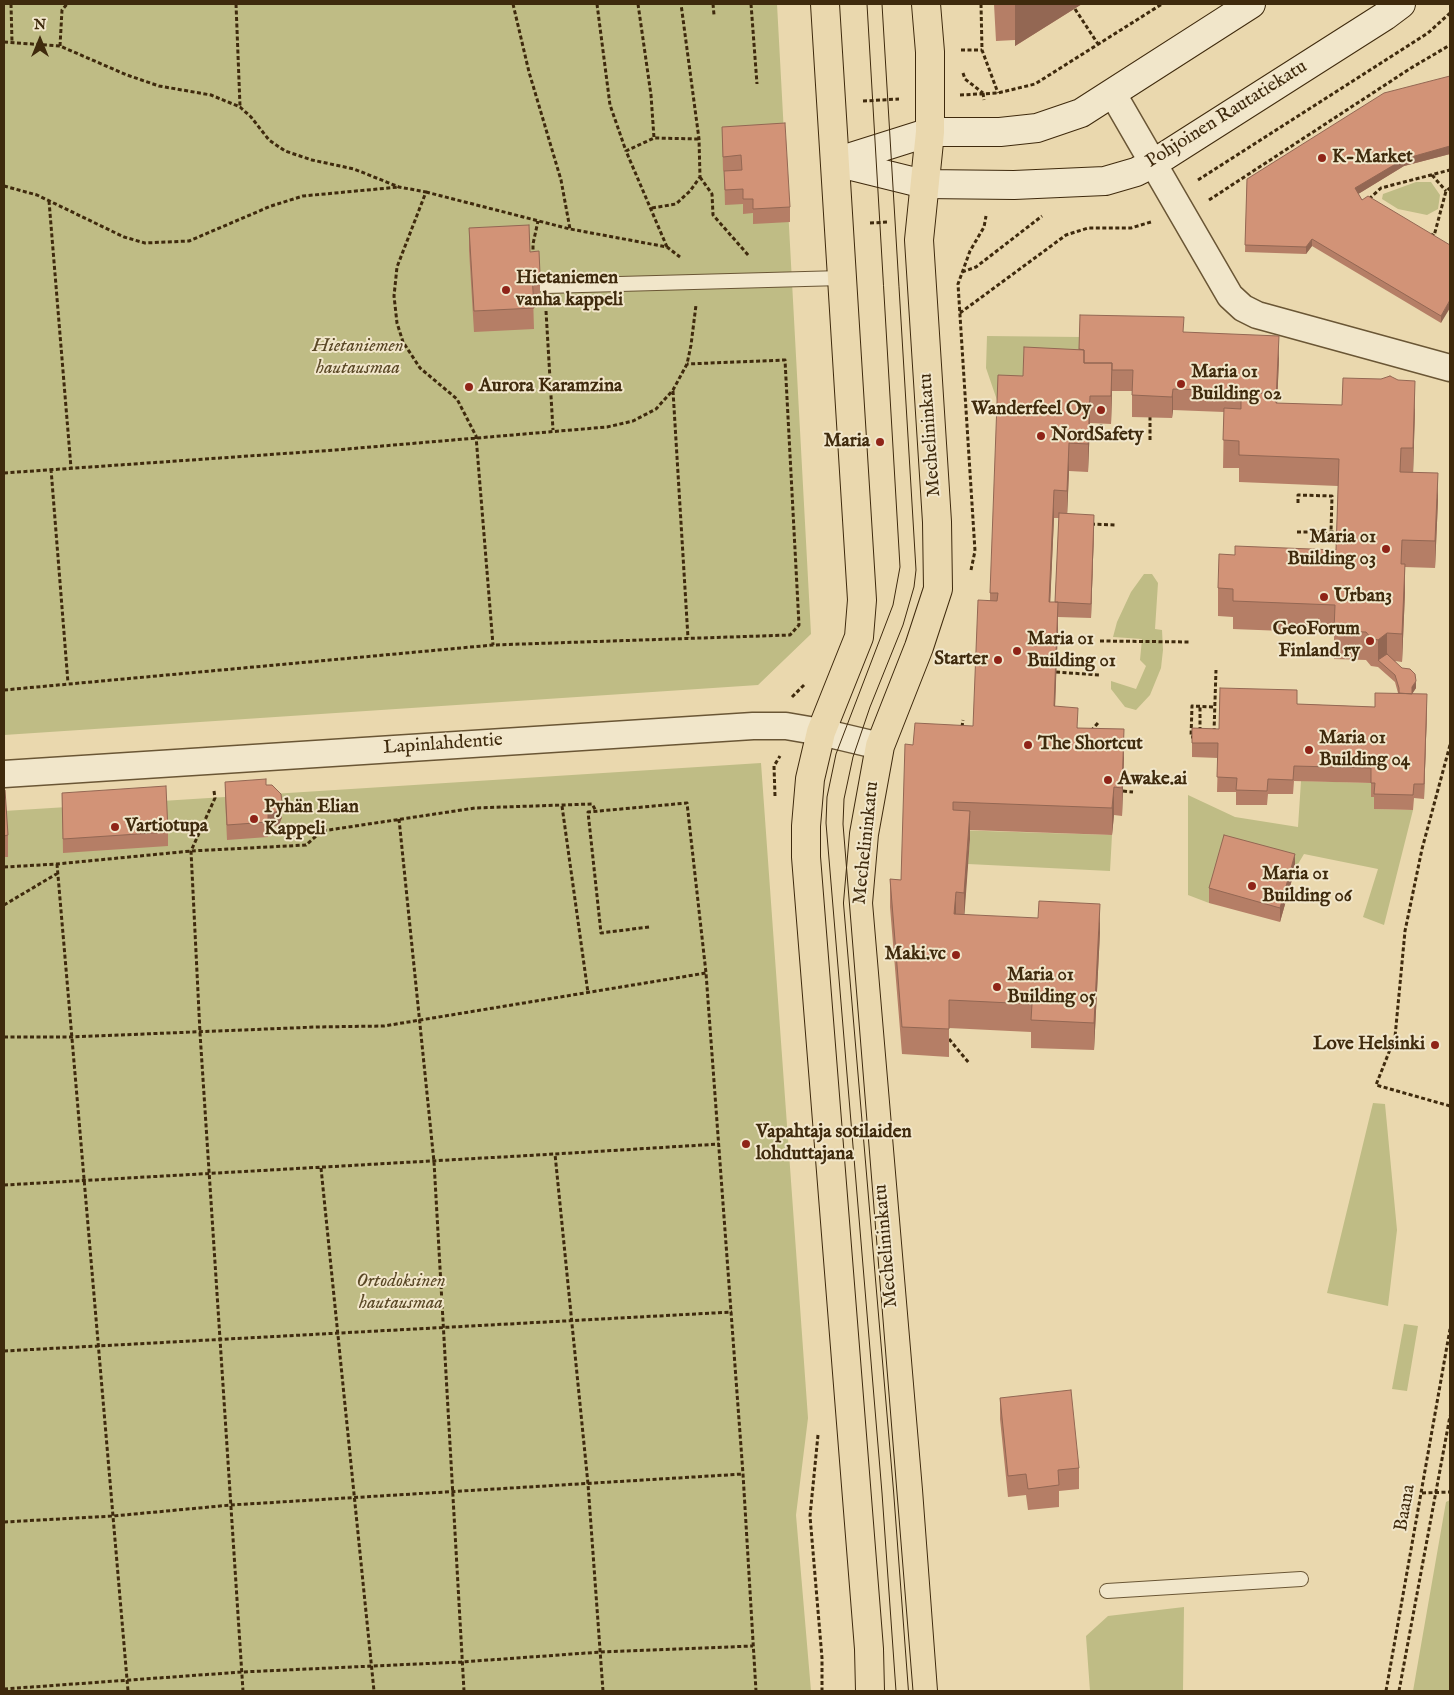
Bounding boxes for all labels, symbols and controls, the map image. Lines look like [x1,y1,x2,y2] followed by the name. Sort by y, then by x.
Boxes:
[15,15,65,65] north arrow
[34,16,46,34] text: N
[1142,56,1312,174] street label: Pohjoinen Rautatiekatu
[1332,147,1413,169] place label: K-Market
[1316,152,1328,164] marker: K-Market
[516,268,623,312] place label: Hietaniemen vanha kappeli
[500,284,512,296] marker: Hietaniemen vanha kappeli
[312,336,404,380] park label: Hietaniemen hautausmaa
[1191,362,1282,406] place label: Maria 01 Building 02
[915,372,947,498] street label: Mechelininkatu
[479,376,622,398] place label: Aurora Karamzina
[1175,378,1187,390] marker: Maria 01 Building 02
[463,381,475,393] marker: Aurora Karamzina
[971,399,1091,421] place label: Wanderfeel Oy
[1095,404,1107,416] marker: Wanderfeel Oy
[1051,425,1144,447] place label: NordSafety
[1035,430,1047,442] marker: NordSafety
[824,431,870,453] place label: Maria
[874,436,886,448] marker: Maria
[1287,527,1376,571] place label: Maria 01 Building 03
[1380,543,1392,555] marker: Maria 01 Building 03
[1334,586,1392,608] place label: Urban3
[1318,591,1330,603] marker: Urban3
[1273,619,1360,663] place label: GeoForum Finland ry
[1027,629,1116,673] place label: Maria 01 Building 01
[1364,635,1376,647] marker: GeoForum Finland ry
[1011,645,1023,657] marker: Maria 01 Building 01
[934,649,988,671] place label: Starter
[992,654,1004,666] marker: Starter
[1319,728,1410,772] place label: Maria 01 Building 04
[382,729,504,761] street label: Lapinlahdentie
[1038,734,1143,756] place label: The Shortcut
[1022,739,1034,751] marker: The Shortcut
[1303,744,1315,756] marker: Maria 01 Building 04
[1118,769,1187,791] place label: Awake.ai
[1102,774,1114,786] marker: Awake.ai
[849,780,885,906] street label: Mechelininkatu
[264,797,359,841] place label: Pyhän Elian Kappeli
[248,813,260,825] marker: Pyhän Elian Kappeli
[125,816,208,838] place label: Vartiotupa
[109,821,121,833] marker: Vartiotupa
[1262,864,1352,908] place label: Maria 01 Building 06
[1246,880,1258,892] marker: Maria 01 Building 06
[885,944,946,966] place label: Maki.vc
[950,949,962,961] marker: Maki.vc
[1007,965,1096,1009] place label: Maria 01 Building 05
[991,981,1003,993] marker: Maria 01 Building 05
[1313,1034,1425,1056] place label: Love Helsinki
[1429,1039,1441,1051] marker: Love Helsinki
[756,1122,912,1166] place label: Vapahtaja sotilaiden lohduttajana
[740,1138,752,1150] marker: Vapahtaja sotilaiden lohduttajana
[870,1183,904,1309] street label: Mechelininkatu
[356,1271,446,1315] park label: Ortodoksinen hautausmaa
[1391,1483,1421,1533] street label: Baana

